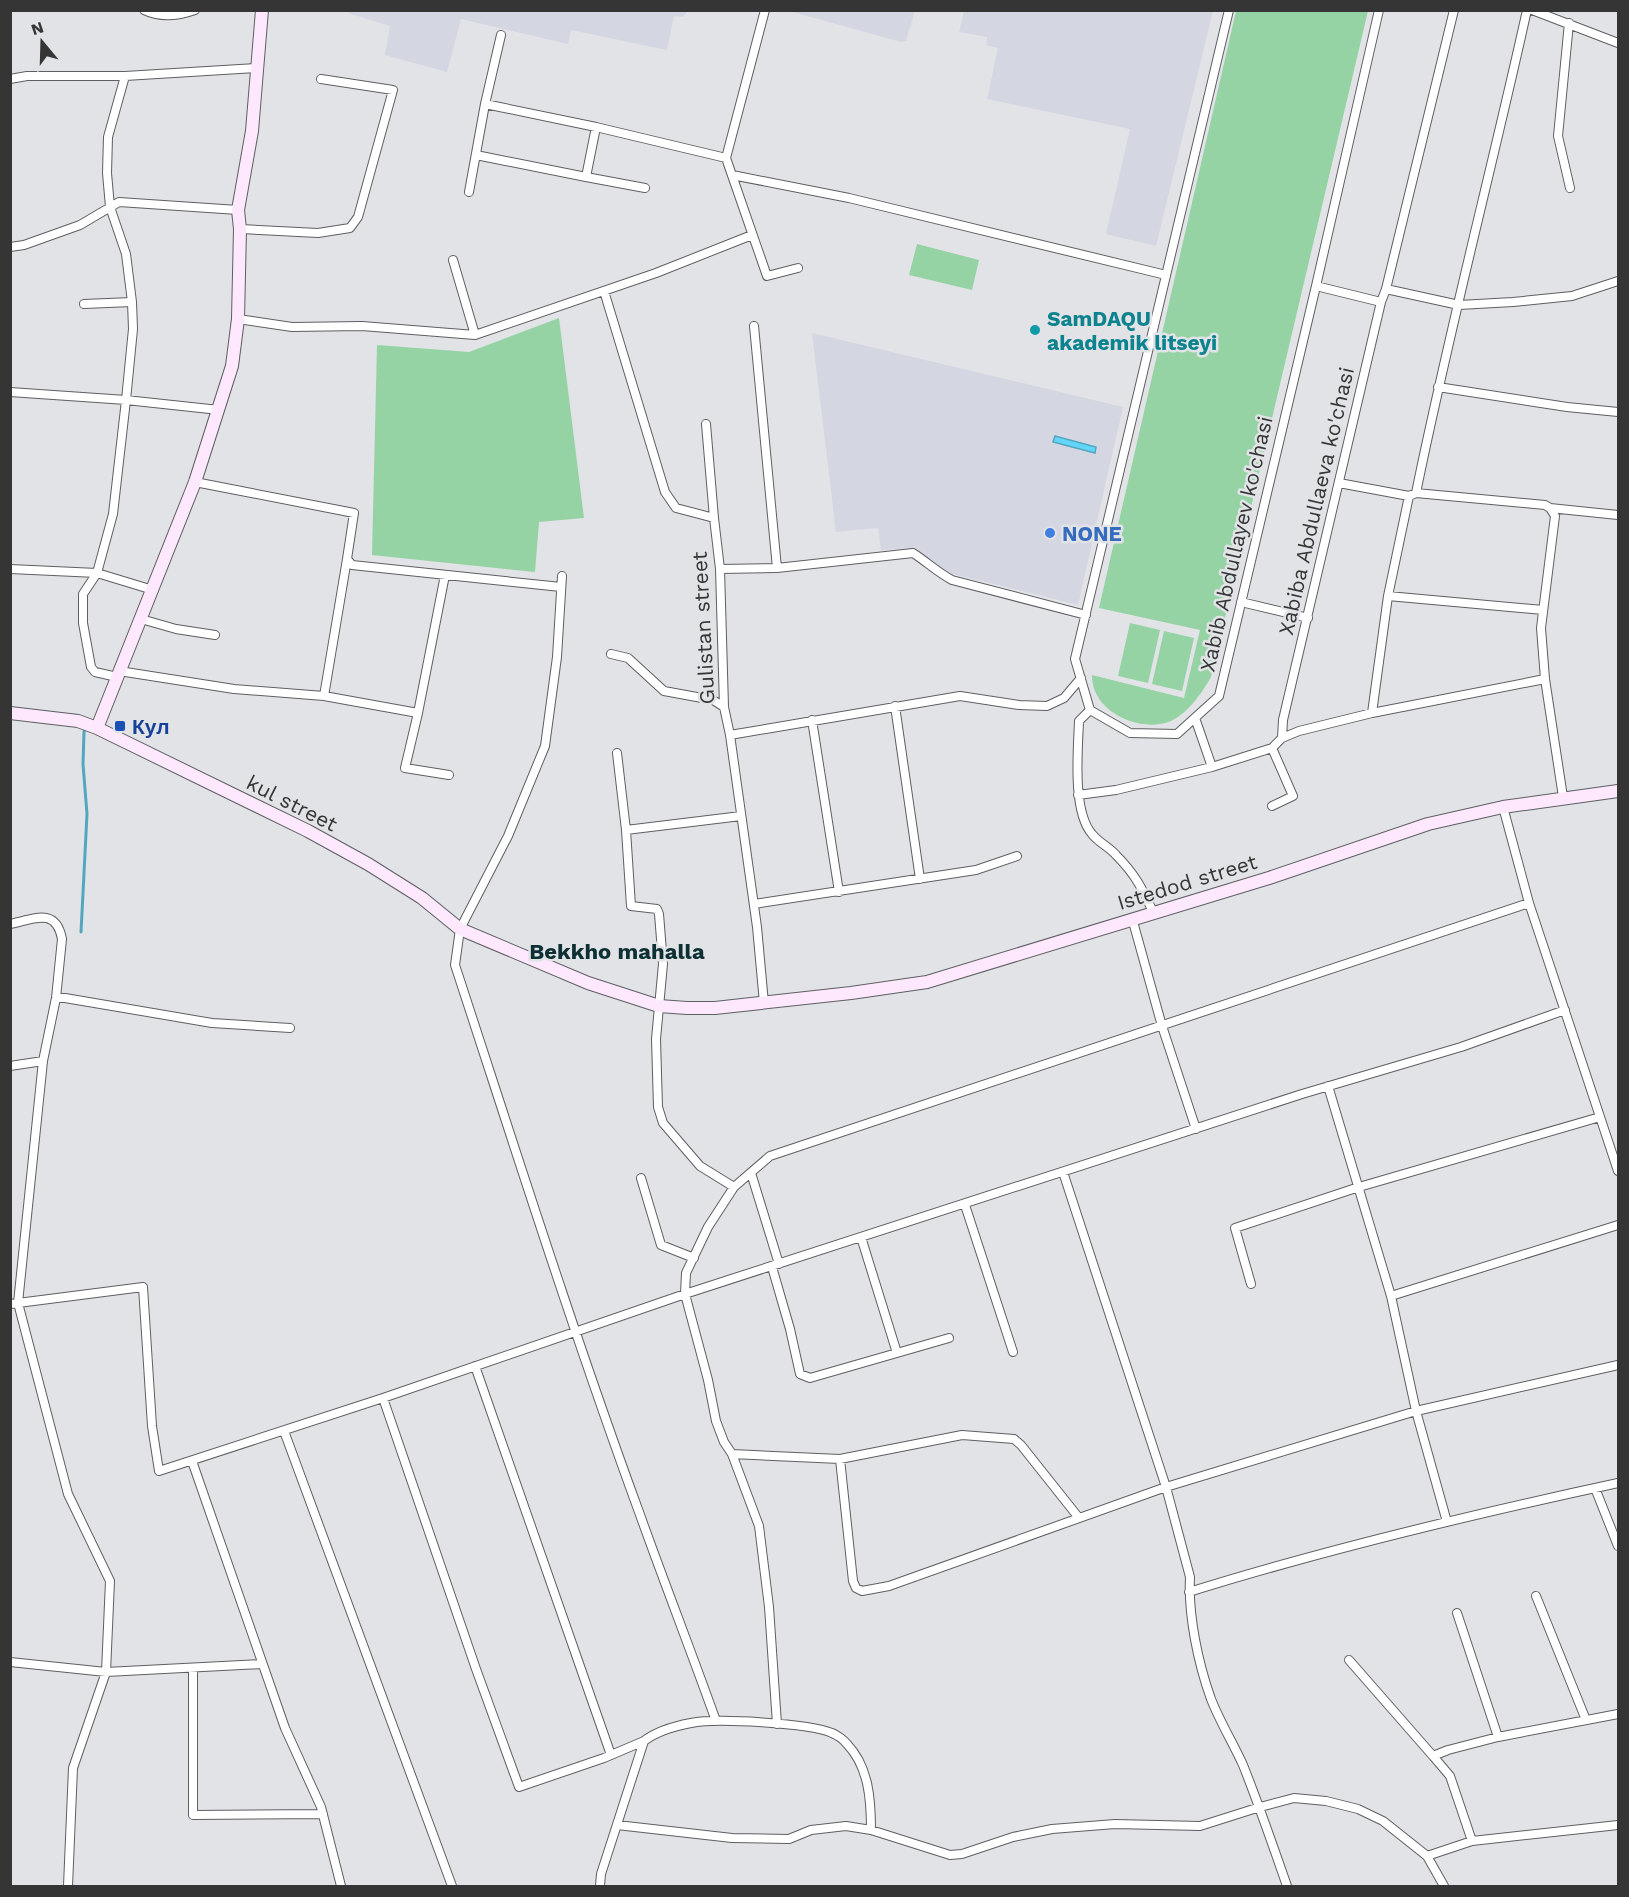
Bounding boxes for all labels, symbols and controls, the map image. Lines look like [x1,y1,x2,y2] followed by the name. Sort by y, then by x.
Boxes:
[12,12,72,72] north arrow
[29,17,46,39] text: N
[1047,306,1217,355] place label: SamDAQU akademik litseyi
[1028,323,1042,337] marker: SamDAQU akademik litseyi
[1273,365,1359,637] street label: Xabiba Abdullaeva ko'chasi
[1194,414,1278,674] street label: Xabib Abdullayev ko'chasi
[1062,521,1122,546] place label: NONE
[1043,526,1057,540] marker: NONE
[687,551,719,705] street label: Gulistan street
[132,714,170,739] place label: Кул
[113,719,127,733] marker: Кул
[242,769,342,837] street label: kul street
[1114,849,1260,915] street label: Istedod street
[529,939,705,964] district label: Bekkho mahalla

